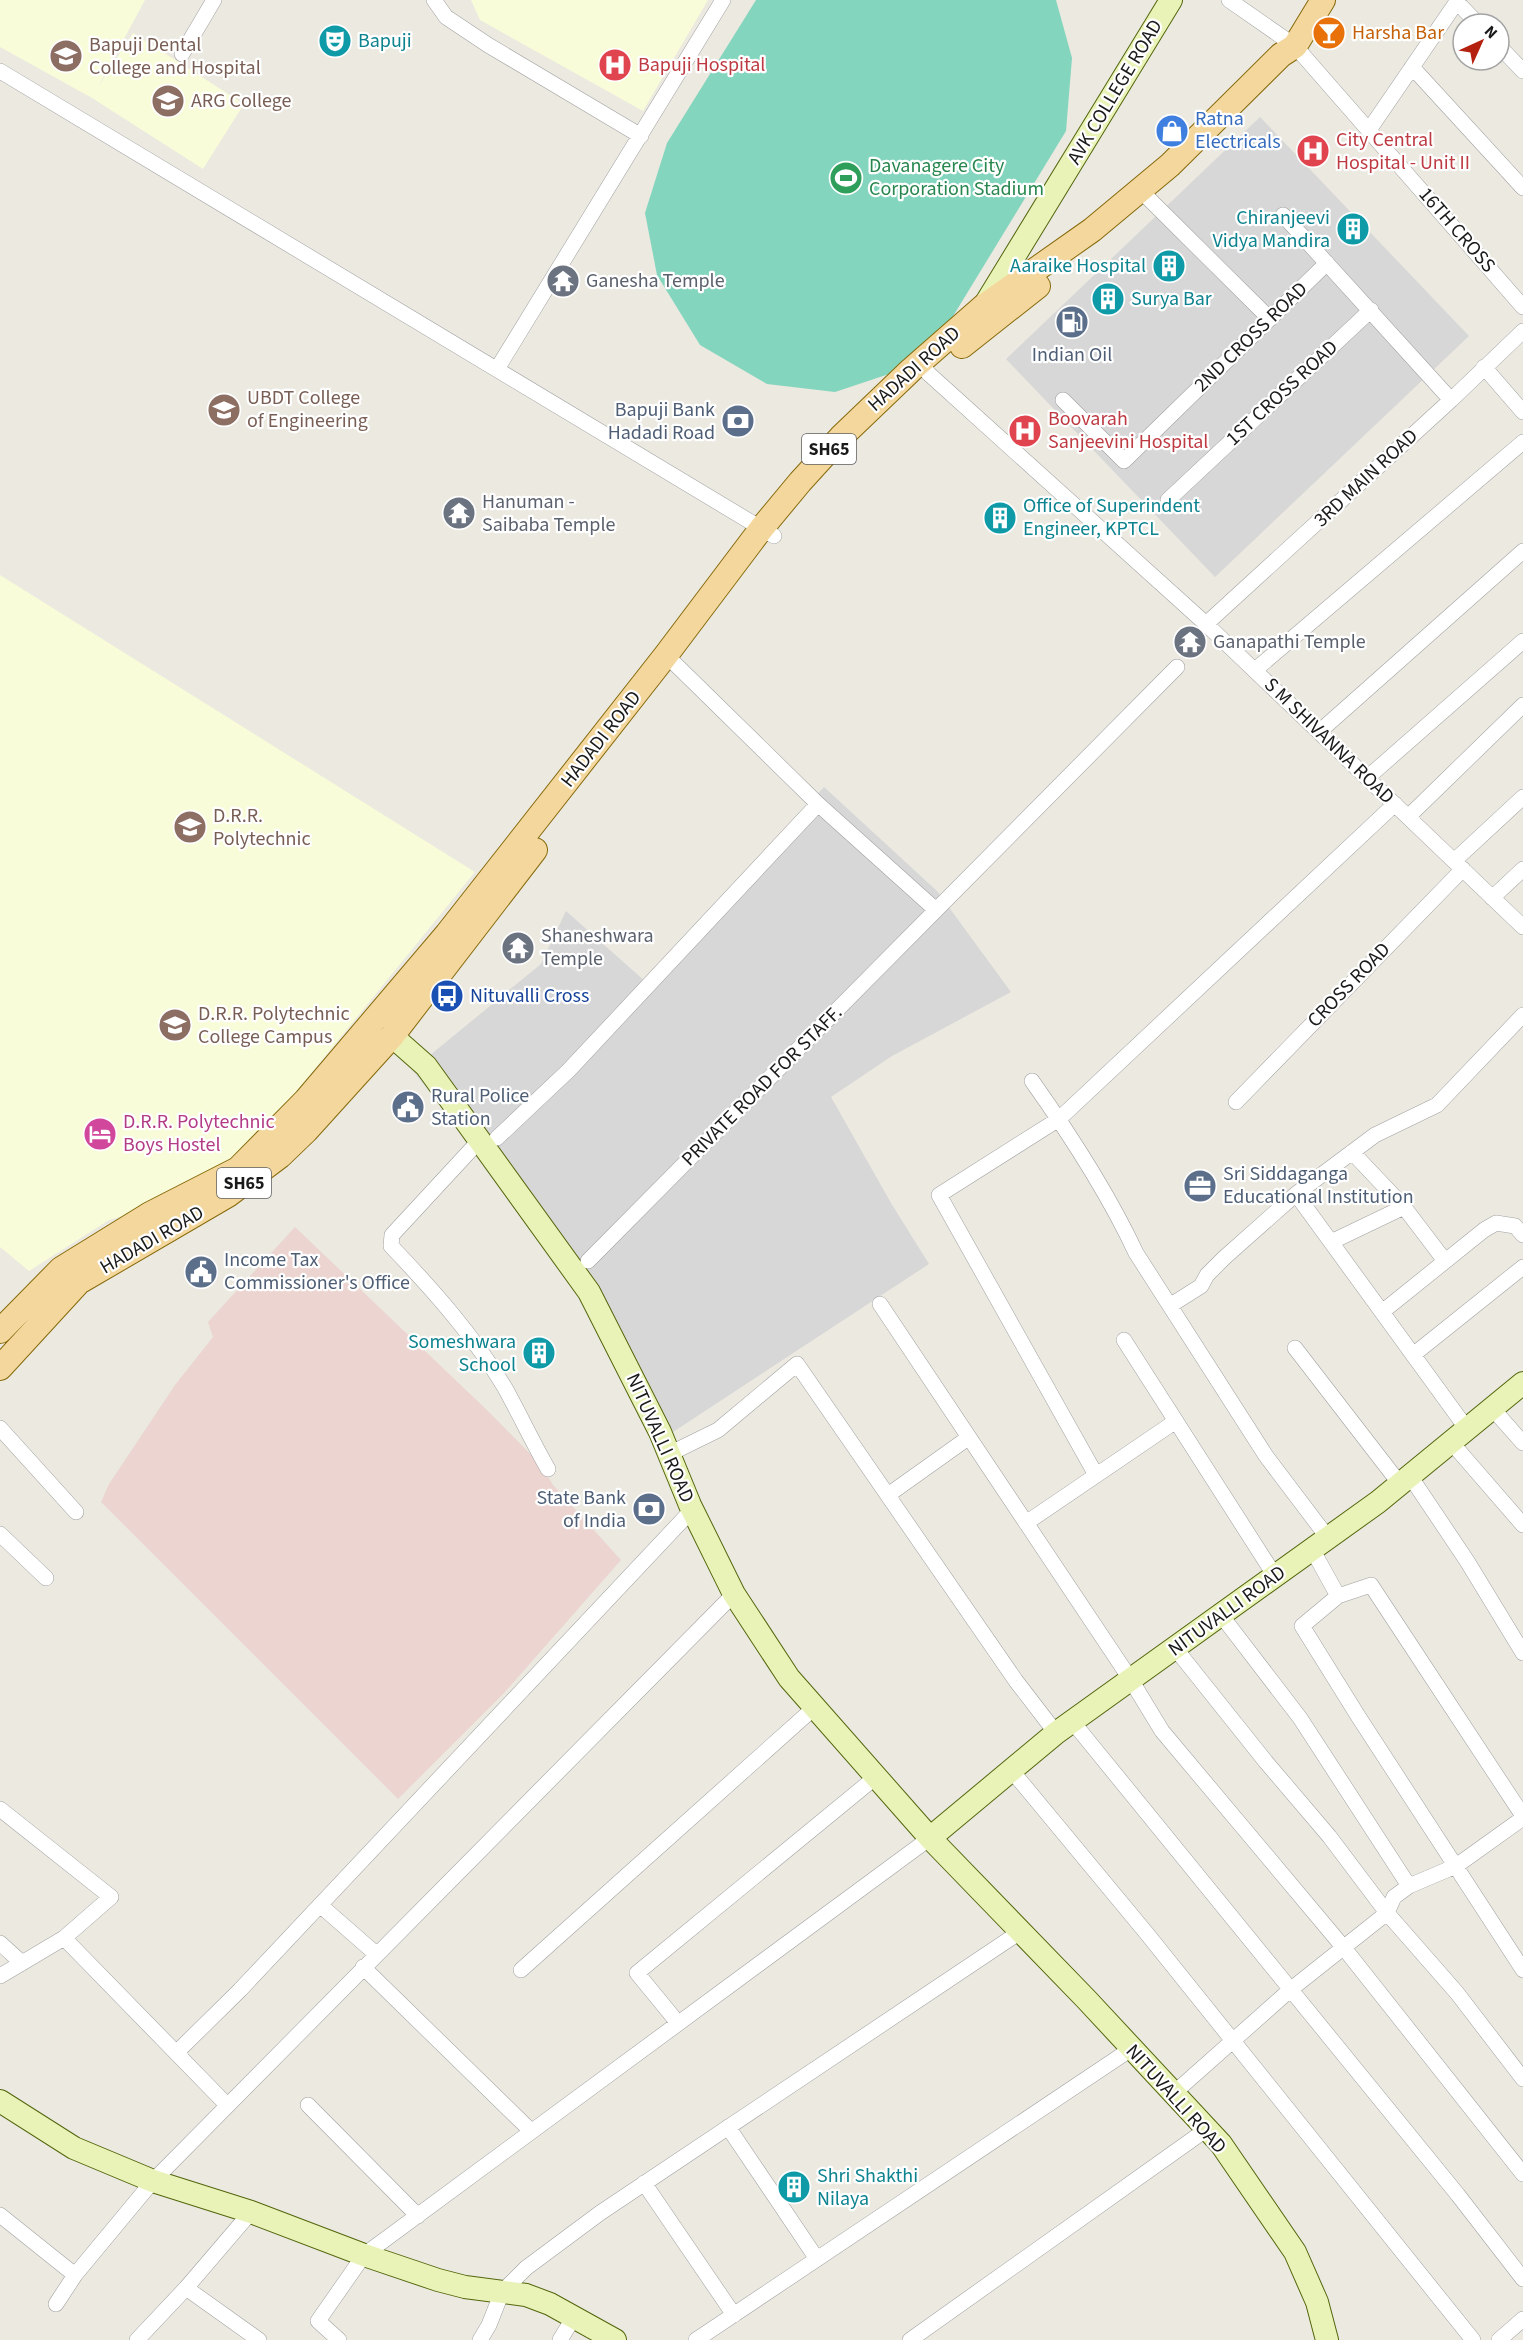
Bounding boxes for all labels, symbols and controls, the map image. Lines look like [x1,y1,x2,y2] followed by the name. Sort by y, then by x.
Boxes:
[1451,12,1511,72] north arrow
[1060,14,1170,170] street label: AVK COLLEGE ROAD
[1311,15,1347,51] bar icon: Harsha Bar
[1352,19,1444,47] place label: Harsha Bar
[1479,21,1502,44] text: N
[317,23,353,59] theatre icon: Bapuji
[358,27,412,55] place label: Bapuji
[89,31,261,82] place label: Bapuji Dental College and Hospital
[48,38,84,74] school or university icon: Bapuji Dental College and Hospital
[597,47,633,83] hospital icon: Bapuji Hospital
[638,51,765,79] place label: Bapuji Hospital
[150,83,186,119] school or university icon: ARG College
[191,87,292,115] place label: ARG College
[1195,105,1281,156] place label: Ratna Electricals
[1154,113,1190,149] shop icon: Ratna Electricals
[1336,126,1470,177] place label: City Central Hospital - Unit II
[1295,133,1331,169] hospital icon: City Central Hospital - Unit II
[869,152,1044,203] place label: Davanagere City Corporation Stadium
[828,160,864,196] sports icon: Davanagere City Corporation Stadium
[1412,181,1502,279] street label: 16TH CROSS
[1213,204,1330,255] place label: Chiranjeevi Vidya Mandira
[1335,211,1371,247] building icon: Chiranjeevi Vidya Mandira
[1151,248,1187,284] building icon: Aaraike Hospital
[1010,252,1146,280] place label: Aaraike Hospital
[545,263,581,299] temple icon: Ganesha Temple
[586,267,725,295] place label: Ganesha Temple
[1188,276,1314,398] street label: 2ND CROSS ROAD
[1090,281,1126,317] building icon: Surya Bar
[1131,285,1212,313] place label: Surya Bar
[1054,304,1090,340] fuel station icon: Indian Oil
[862,320,966,418] street label: HADADI ROAD
[1220,334,1344,452] street label: 1ST CROSS ROAD
[1032,341,1112,369] place label: Indian Oil
[247,384,368,435] place label: UBDT College of Engineering
[206,392,242,428] school or university icon: UBDT College of Engineering
[608,396,715,447] place label: Bapuji Bank Hadadi Road
[720,403,756,439] bank icon: Bapuji Bank Hadadi Road
[1048,405,1208,456] place label: Boovarah Sanjeevini Hospital
[1007,413,1043,449] hospital icon: Boovarah Sanjeevini Hospital
[1308,422,1424,534] street label: 3RD MAIN ROAD
[802,434,856,464] road number: SH65
[482,488,616,539] place label: Hanuman - Saibaba Temple
[1023,492,1200,543] place label: Office of Superindent Engineer, KPTCL
[441,495,477,531] temple icon: Hanuman - Saibaba Temple
[982,500,1018,536] building icon: Office of Superindent Engineer, KPTCL
[1172,624,1208,660] temple icon: Ganapathi Temple
[1213,628,1366,656] place label: Ganapathi Temple
[1258,671,1400,811] street label: S M SHIVANNA ROAD
[554,685,648,793] street label: HADADI ROAD
[213,802,311,853] place label: D.R.R. Polytechnic
[172,809,208,845] school or university icon: D.R.R. Polytechnic
[541,922,654,973] place label: Shaneshwara Temple
[500,930,536,966] temple icon: Shaneshwara Temple
[1301,936,1397,1034] street label: CROSS ROAD
[429,978,465,1014] bus stop icon: Nituvalli Cross
[470,982,589,1010] place label: Nituvalli Cross
[675,999,849,1173] street label: PRIVATE ROAD FOR STAFF.
[198,1000,350,1051] place label: D.R.R. Polytechnic College Campus
[157,1007,193,1043] school or university icon: D.R.R. Polytechnic College Campus
[431,1082,529,1133] place label: Rural Police Station
[390,1089,426,1125] public building icon: Rural Police Station
[123,1108,275,1159] place label: D.R.R. Polytechnic Boys Hostel
[82,1116,118,1152] hotel icon: D.R.R. Polytechnic Boys Hostel
[1223,1160,1414,1211] place label: Sri Siddaganga Educational Institution
[217,1168,271,1198] road number: SH65
[1182,1168,1218,1204] office icon: Sri Siddaganga Educational Institution
[95,1199,209,1281] street label: HADADI ROAD
[224,1246,410,1297] place label: Income Tax Commissioner's Office
[183,1254,219,1290] public building icon: Income Tax Commissioner's Office
[408,1328,516,1379] place label: Someshwara School
[521,1335,557,1371] building icon: Someshwara School
[619,1369,701,1507] street label: NITUVALLI ROAD
[537,1484,626,1535] place label: State Bank of India
[631,1491,667,1527] bank icon: State Bank of India
[1163,1559,1291,1663] street label: NITUVALLI ROAD
[1119,2038,1233,2160] street label: NITUVALLI ROAD
[817,2162,918,2213] place label: Shri Shakthi Nilaya
[776,2169,812,2205] building icon: Shri Shakthi Nilaya

